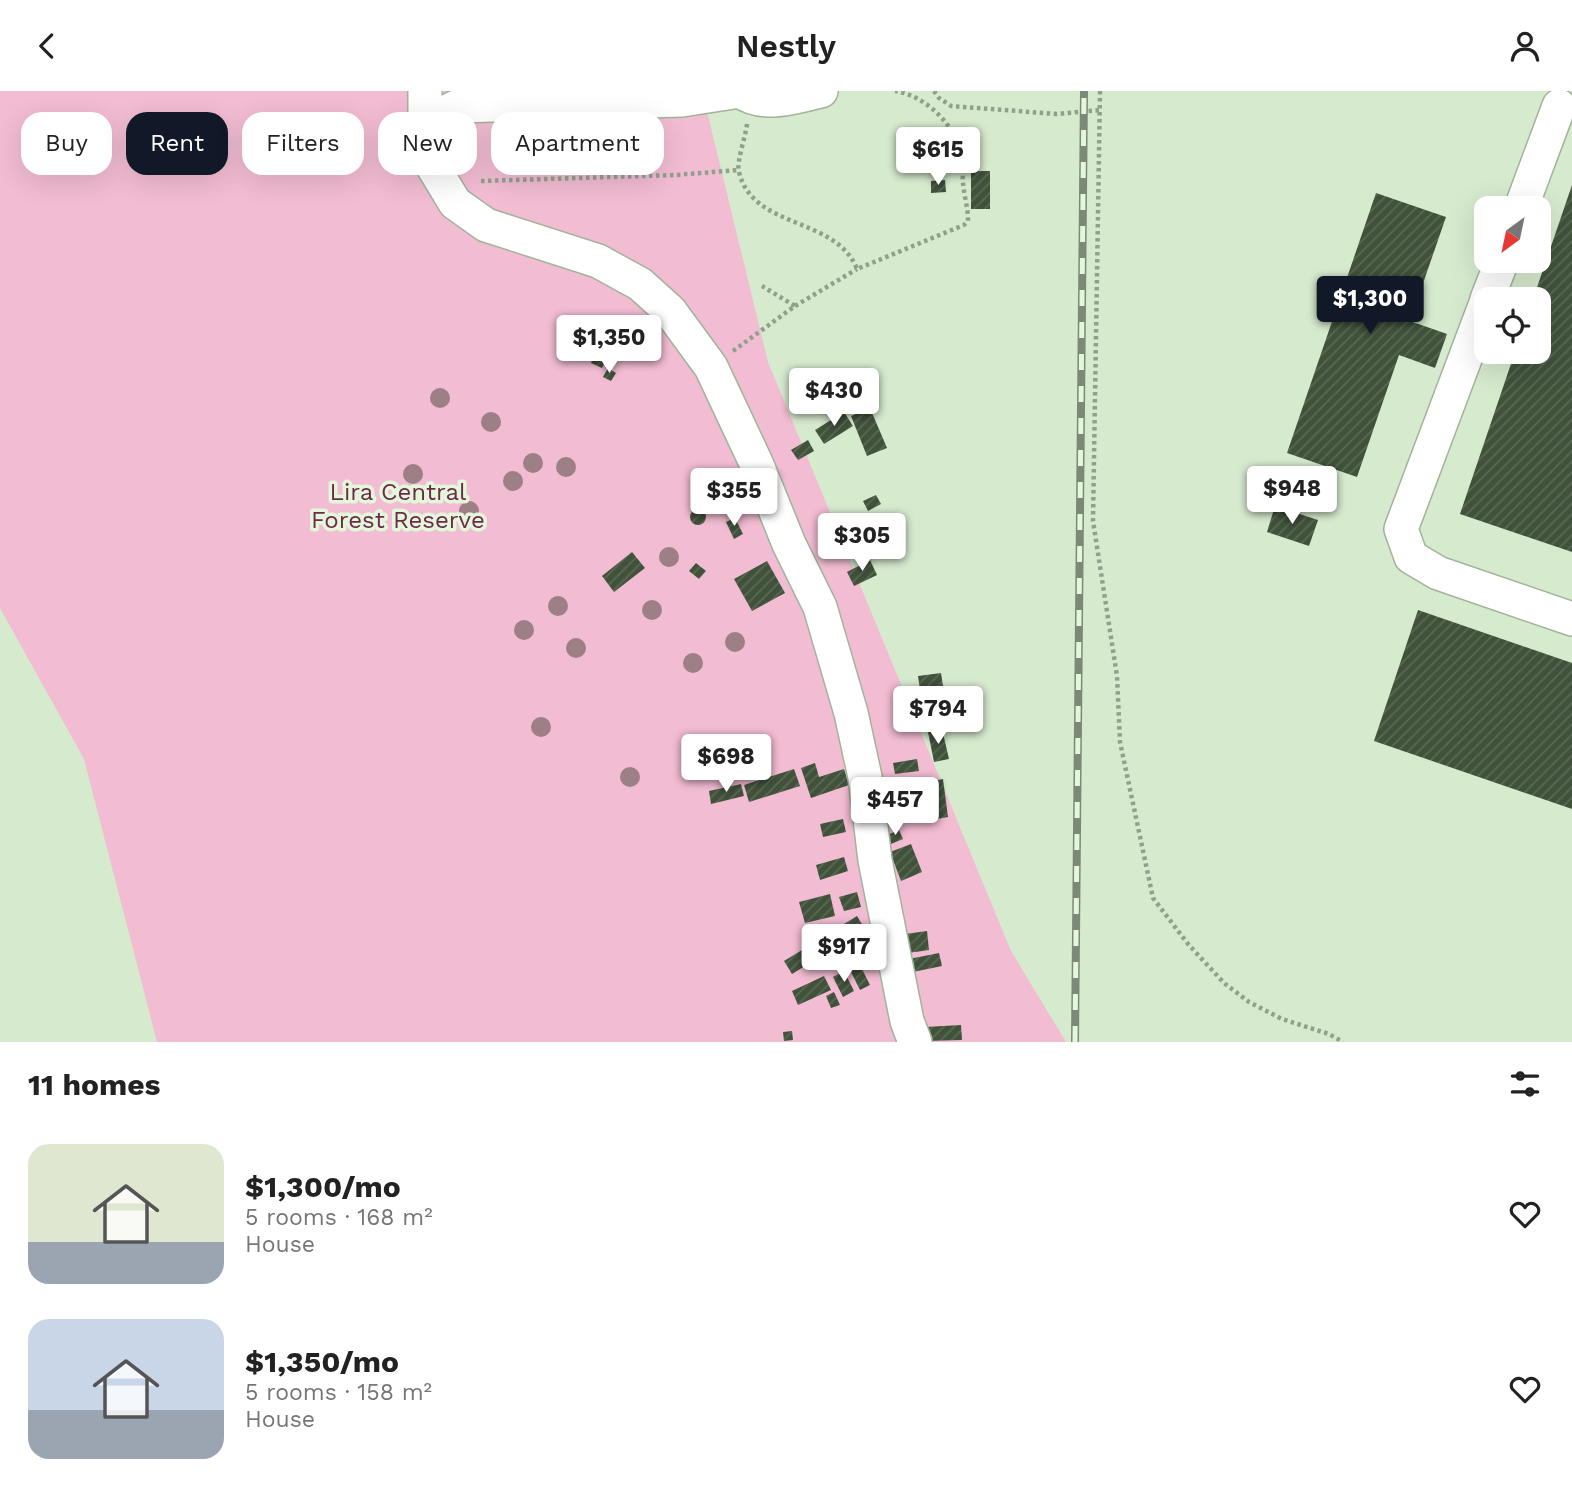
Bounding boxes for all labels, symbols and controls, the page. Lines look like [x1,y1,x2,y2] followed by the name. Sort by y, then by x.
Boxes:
[28,27,66,65] icon: back
[736,27,836,65] text: Nestly
[1506,27,1544,65] icon: person
[21,112,112,175] chip: Buy
[126,112,228,175] chip: Rent
[242,112,364,175] chip: Filters
[378,112,477,175] chip: New
[491,112,664,175] chip: Apartment
[897,127,979,187] pin: $615
[912,136,964,163] text: $615
[1474,196,1550,273] north arrow
[1474,196,1551,364] map controls
[1313,277,1427,336] pin: $1,300
[1333,285,1407,312] text: $1,300
[1474,287,1551,364] button: locate
[552,315,666,375] pin: $1,350
[572,324,646,351] text: $1,350
[793,369,875,428] pin: $430
[805,377,863,404] text: $430
[1251,467,1333,526] pin: $948
[693,469,775,528] pin: $355
[1263,475,1321,502] text: $948
[706,477,762,504] text: $355
[311,478,485,534] park label: Lira Central Forest Reserve
[821,513,903,573] pin: $305
[834,522,890,549] text: $305
[897,687,979,746] pin: $794
[909,695,967,722] text: $794
[685,735,767,794] pin: $698
[697,743,755,770] text: $698
[854,777,936,837] pin: $457
[867,786,923,813] text: $457
[803,925,885,984] pin: $917
[818,933,870,960] text: $917
[1506,1065,1544,1103] icon: filters
[28,1067,161,1102] text: 11 homes
[245,1169,401,1204] text: $1,300/mo
[84,1172,168,1256] icon: home
[1506,1195,1544,1233] icon: heart
[245,1204,433,1231] text: 5 rooms · 168 m²
[245,1231,315,1258] text: House
[245,1344,399,1379] text: $1,350/mo
[84,1347,168,1431] icon: home
[1506,1370,1544,1408] icon: heart
[245,1379,432,1406] text: 5 rooms · 158 m²
[245,1406,315,1433] text: House

